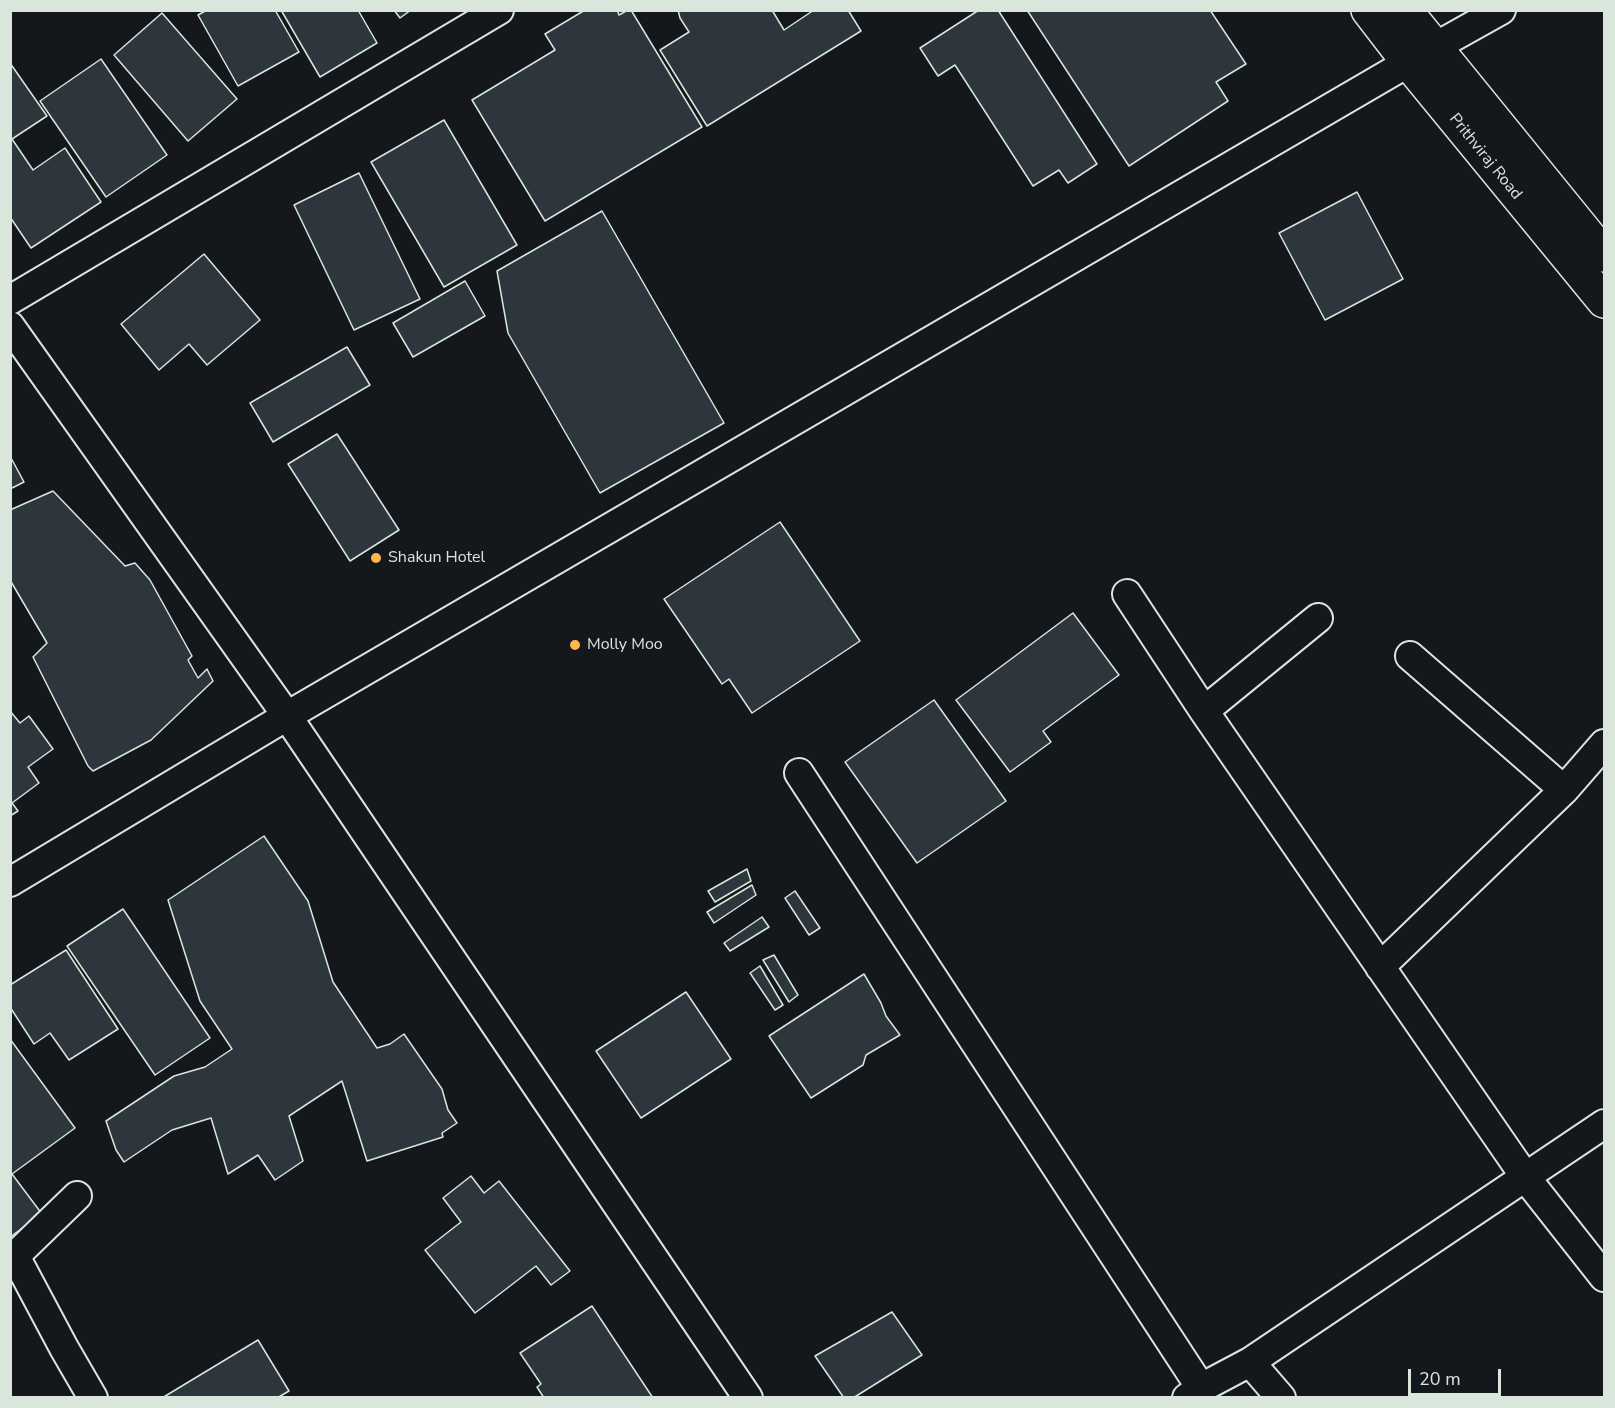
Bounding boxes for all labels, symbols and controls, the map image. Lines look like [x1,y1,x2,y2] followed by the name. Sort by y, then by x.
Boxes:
[1444,110,1526,204] street label: Prithviraj Road
[388,548,485,568] place label: Shakun Hotel
[369,551,383,565] marker: Shakun Hotel
[587,635,663,655] place label: Molly Moo
[568,638,582,652] marker: Molly Moo
[1411,1357,1504,1395] scale bar
[1419,1367,1461,1391] text: 20 m

